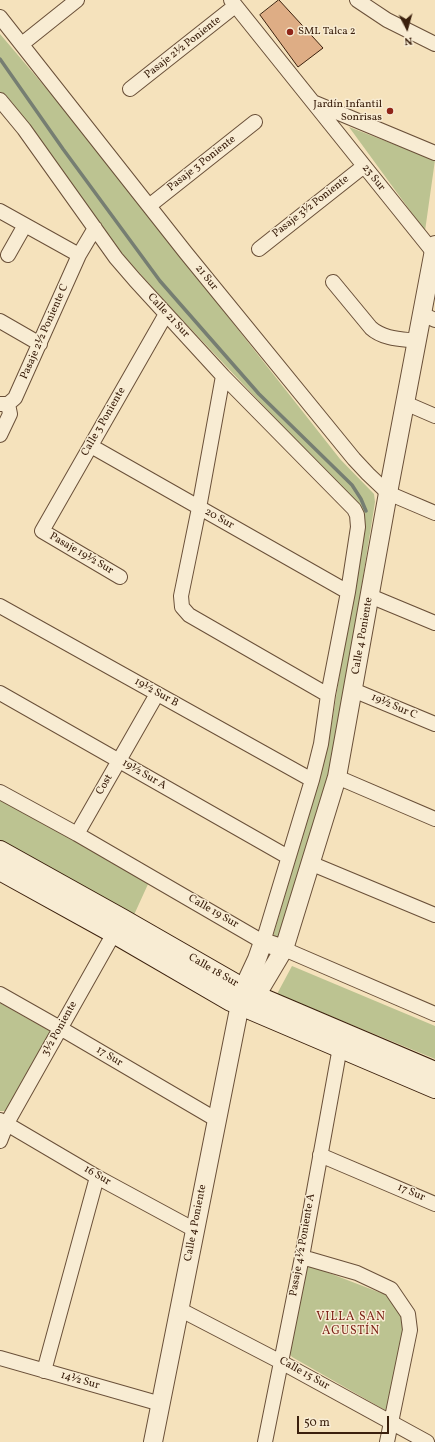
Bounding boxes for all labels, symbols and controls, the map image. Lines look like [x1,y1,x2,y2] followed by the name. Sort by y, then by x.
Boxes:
[387,8,427,48] north arrow
[142,14,224,82] street label: Pasaje 2½ Poniente
[298,25,356,39] place label: SML Talca 2
[285,27,295,37] marker: SML Talca 2
[404,33,413,48] text: N
[313,98,382,124] place label: Jardín Infantil Sonrisas
[385,106,395,116] marker: Jardín Infantil Sonrisas
[165,133,239,195] street label: Pasaje 3 Poniente
[358,162,388,194] street label: 23 Sur
[270,173,352,241] street label: Pasaje 3½ Poniente
[192,262,220,294] street label: 21 Sur
[18,282,72,382] street label: Pasaje 2½ Poniente C
[144,291,192,341] street label: Calle 21 Sur
[79,385,129,459] street label: Calle 3 Poniente
[202,506,236,532] street label: 20 Sur
[47,530,115,578] street label: Pasaje 19½ Sur
[350,596,376,676] street label: Calle 4 Poniente
[132,676,180,710] street label: 19½ Sur B
[369,691,419,723] street label: 19½ Sur C
[119,757,169,793] street label: 19½ Sur A
[94,772,116,798] street label: Cost
[186,892,240,932] street label: Calle 19 Sur
[186,951,240,991] street label: Calle 18 Sur
[40,999,80,1059] street label: 3½ Poniente
[93,1044,125,1070] street label: 17 Sur
[81,1163,113,1189] street label: 16 Sur
[395,1181,427,1205] street label: 17 Sur
[182,1183,210,1263] street label: Calle 4 Poniente
[287,1193,319,1297] street label: Pasaje 4½ Poniente A
[316,1311,386,1339] district label: VILLA SAN AGUSTÍN
[277,1355,331,1393] street label: Calle 15 Sur
[59,1369,101,1393] street label: 14½ Sur
[299,1408,391,1434] scale bar
[304,1415,330,1431] text: 50 m

